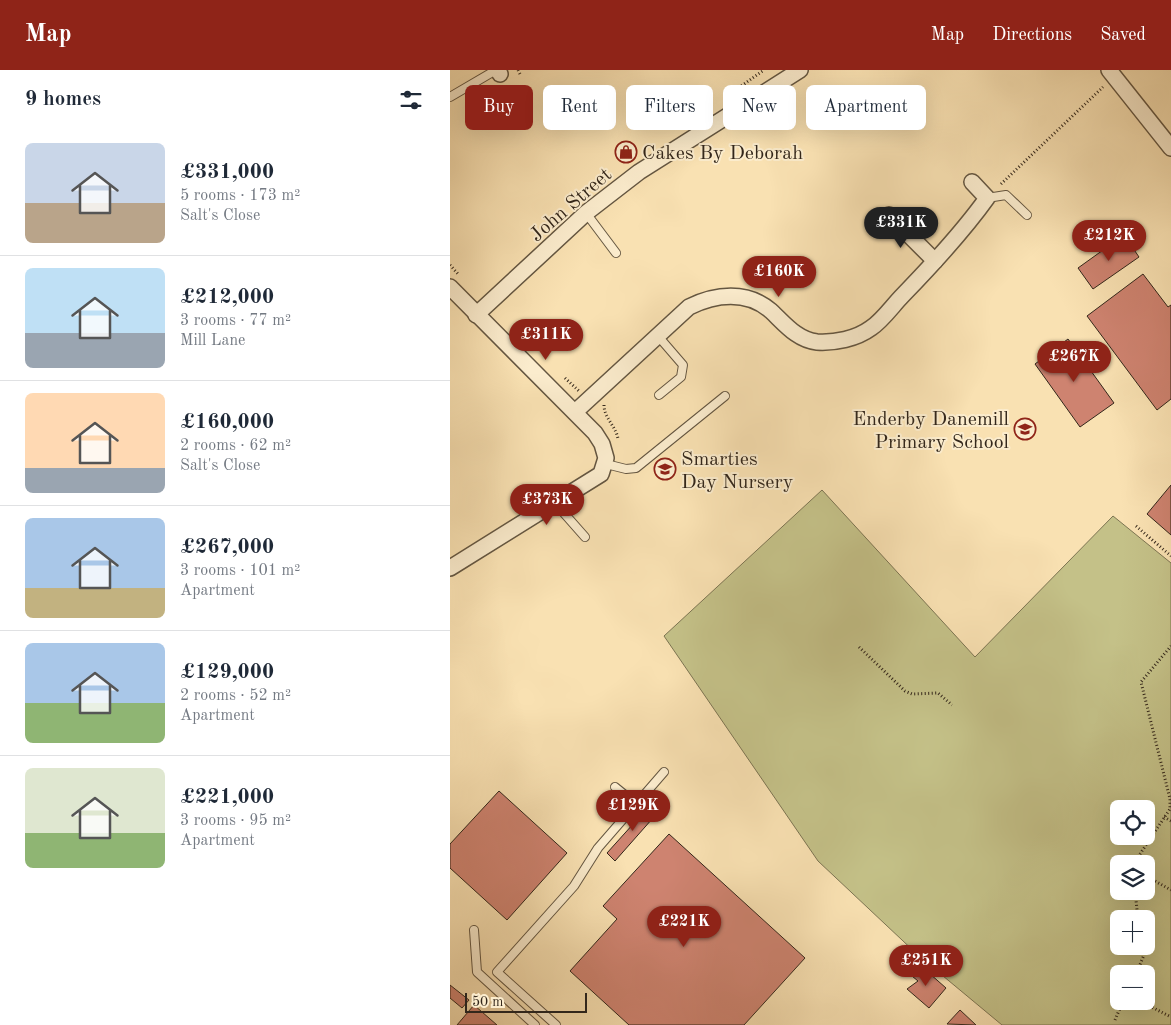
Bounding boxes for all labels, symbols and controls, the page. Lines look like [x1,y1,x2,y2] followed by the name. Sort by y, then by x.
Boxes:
[25,23,72,47] text: Map
[931,26,964,44] text: Map
[992,26,1072,44] text: Directions
[1100,26,1146,44] text: Saved
[465,85,533,130] chip: Buy
[543,85,616,130] chip: Rent
[626,85,713,130] chip: Filters
[723,85,796,130] chip: New
[806,85,926,130] chip: Apartment
[397,86,425,114] icon: filters
[25,89,101,110] text: 9 homes
[614,140,638,164] shop icon: Cakes By Deborah
[642,144,803,164] place label: Cakes By Deborah
[180,162,274,183] text: £331,000
[65,163,125,223] icon: home
[527,165,616,246] street label: John Street
[180,188,300,204] text: 5 rooms · 173 m²
[866,206,936,249] pin: £331K
[180,208,260,224] text: Salt's Close
[875,215,927,231] text: £331K
[1074,220,1144,262] pin: £212K
[1083,228,1135,244] text: £212K
[744,256,814,298] pin: £160K
[753,264,805,280] text: £160K
[180,287,274,308] text: £212,000
[65,288,125,348] icon: home
[180,313,291,329] text: 3 rooms · 77 m²
[511,318,581,361] pin: £311K
[520,327,572,343] text: £311K
[180,333,245,349] text: Mill Lane
[1039,340,1109,383] pin: £267K
[1048,349,1100,365] text: £267K
[853,410,1009,453] place label: Enderby Danemill Primary School
[180,412,274,433] text: £160,000
[65,413,125,473] icon: home
[1013,417,1037,441] school or university icon: Enderby Danemill Primary School
[180,438,291,454] text: 2 rooms · 62 m²
[681,450,794,493] place label: Smarties Day Nursery
[653,457,677,481] school or university icon: Smarties Day Nursery
[180,458,260,474] text: Salt's Close
[512,484,582,526] pin: £373K
[521,492,573,508] text: £373K
[180,537,274,558] text: £267,000
[65,538,125,598] icon: home
[180,563,300,579] text: 3 rooms · 101 m²
[180,583,255,599] text: Apartment
[180,662,274,683] text: £129,000
[65,663,125,723] icon: home
[180,688,291,704] text: 2 rooms · 52 m²
[180,708,255,724] text: Apartment
[180,787,274,808] text: £221,000
[65,788,125,848] icon: home
[598,790,668,832] pin: £129K
[607,798,659,814] text: £129K
[1110,800,1155,1010] map controls
[1110,800,1155,845] button: locate
[180,813,291,829] text: 3 rooms · 95 m²
[180,833,255,849] text: Apartment
[1110,855,1155,900] button: layers
[649,906,719,948] pin: £221K
[1110,910,1155,955] button: +
[658,914,710,930] text: £221K
[891,944,961,987] pin: £251K
[900,953,952,969] text: £251K
[1110,965,1155,1010] button: −
[465,990,588,1013] scale bar
[472,995,503,1009] text: 50 m

